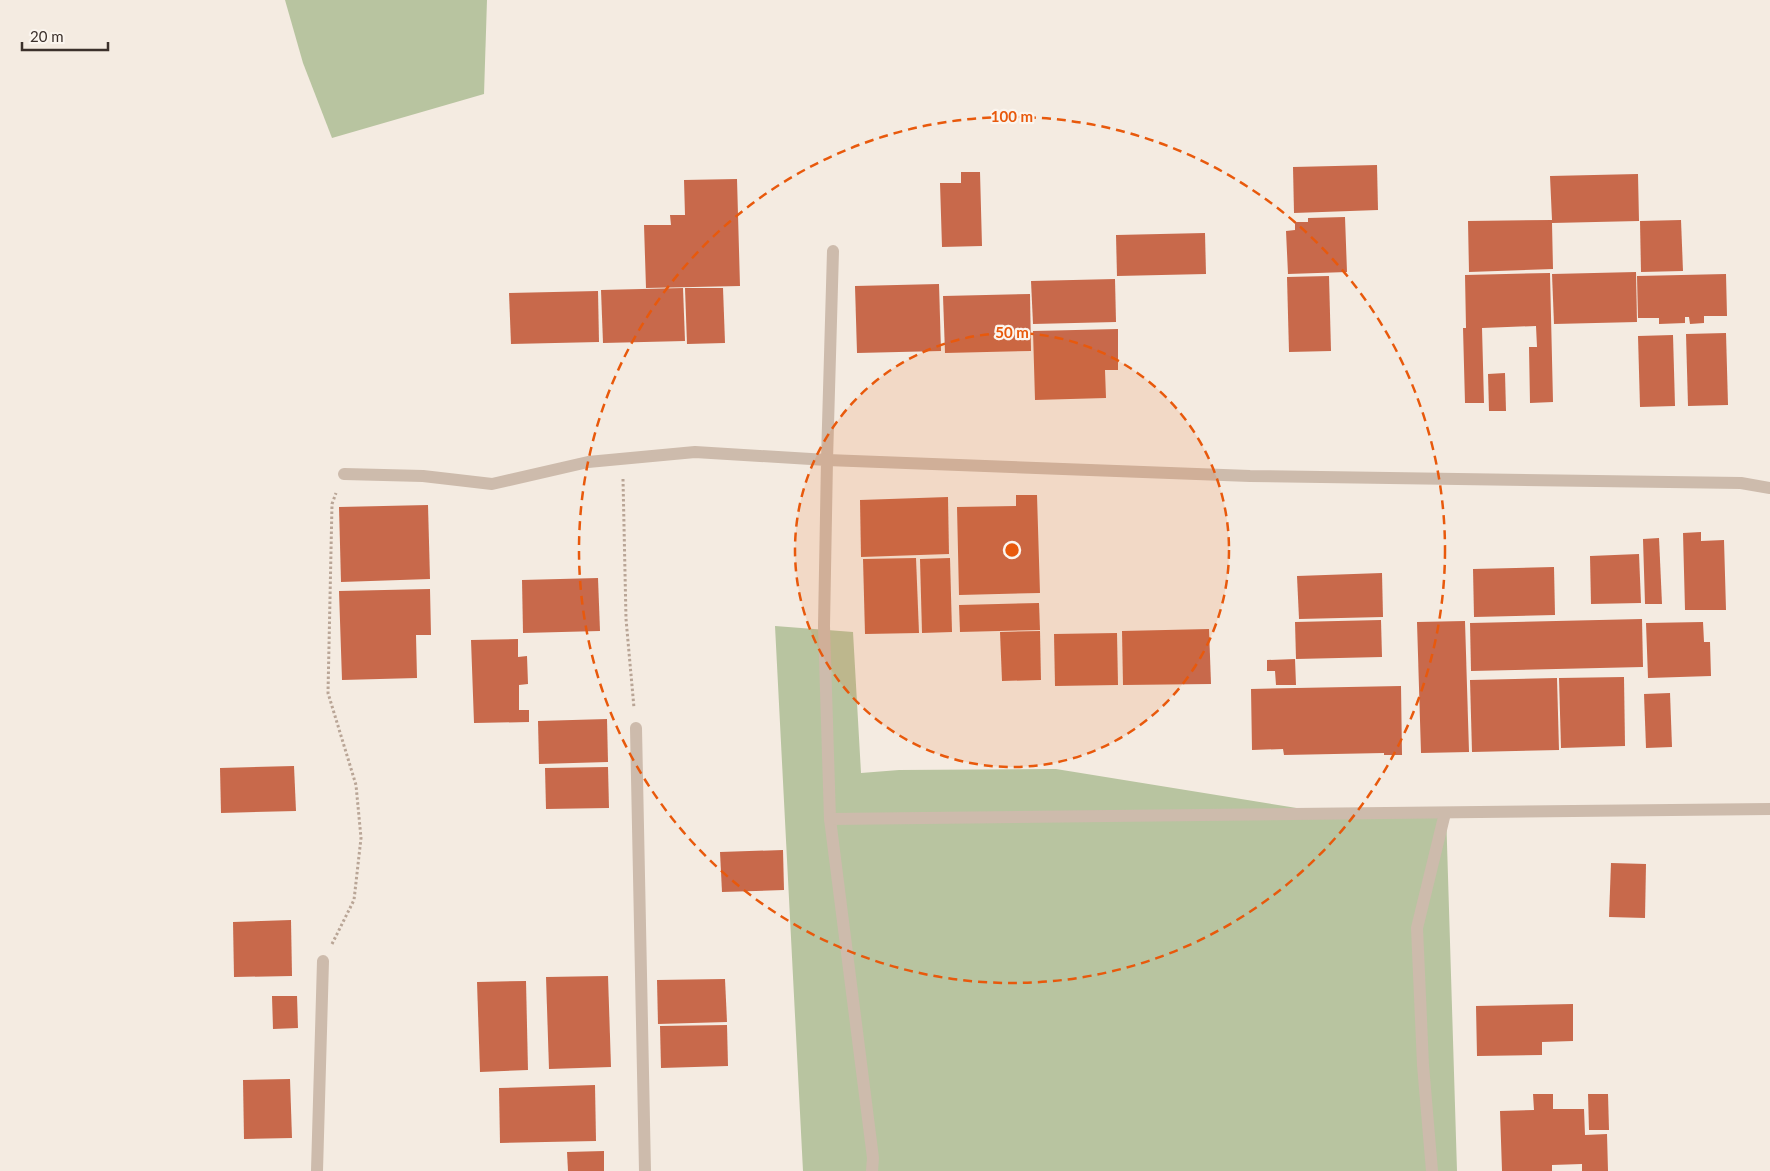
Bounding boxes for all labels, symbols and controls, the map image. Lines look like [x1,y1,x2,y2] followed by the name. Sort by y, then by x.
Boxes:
[22,20,109,52] scale bar
[30,27,64,45] text: 20 m
[991,107,1033,125] text: 100 m
[995,323,1029,341] text: 50 m
[1003,541,1021,559] centre of rings

